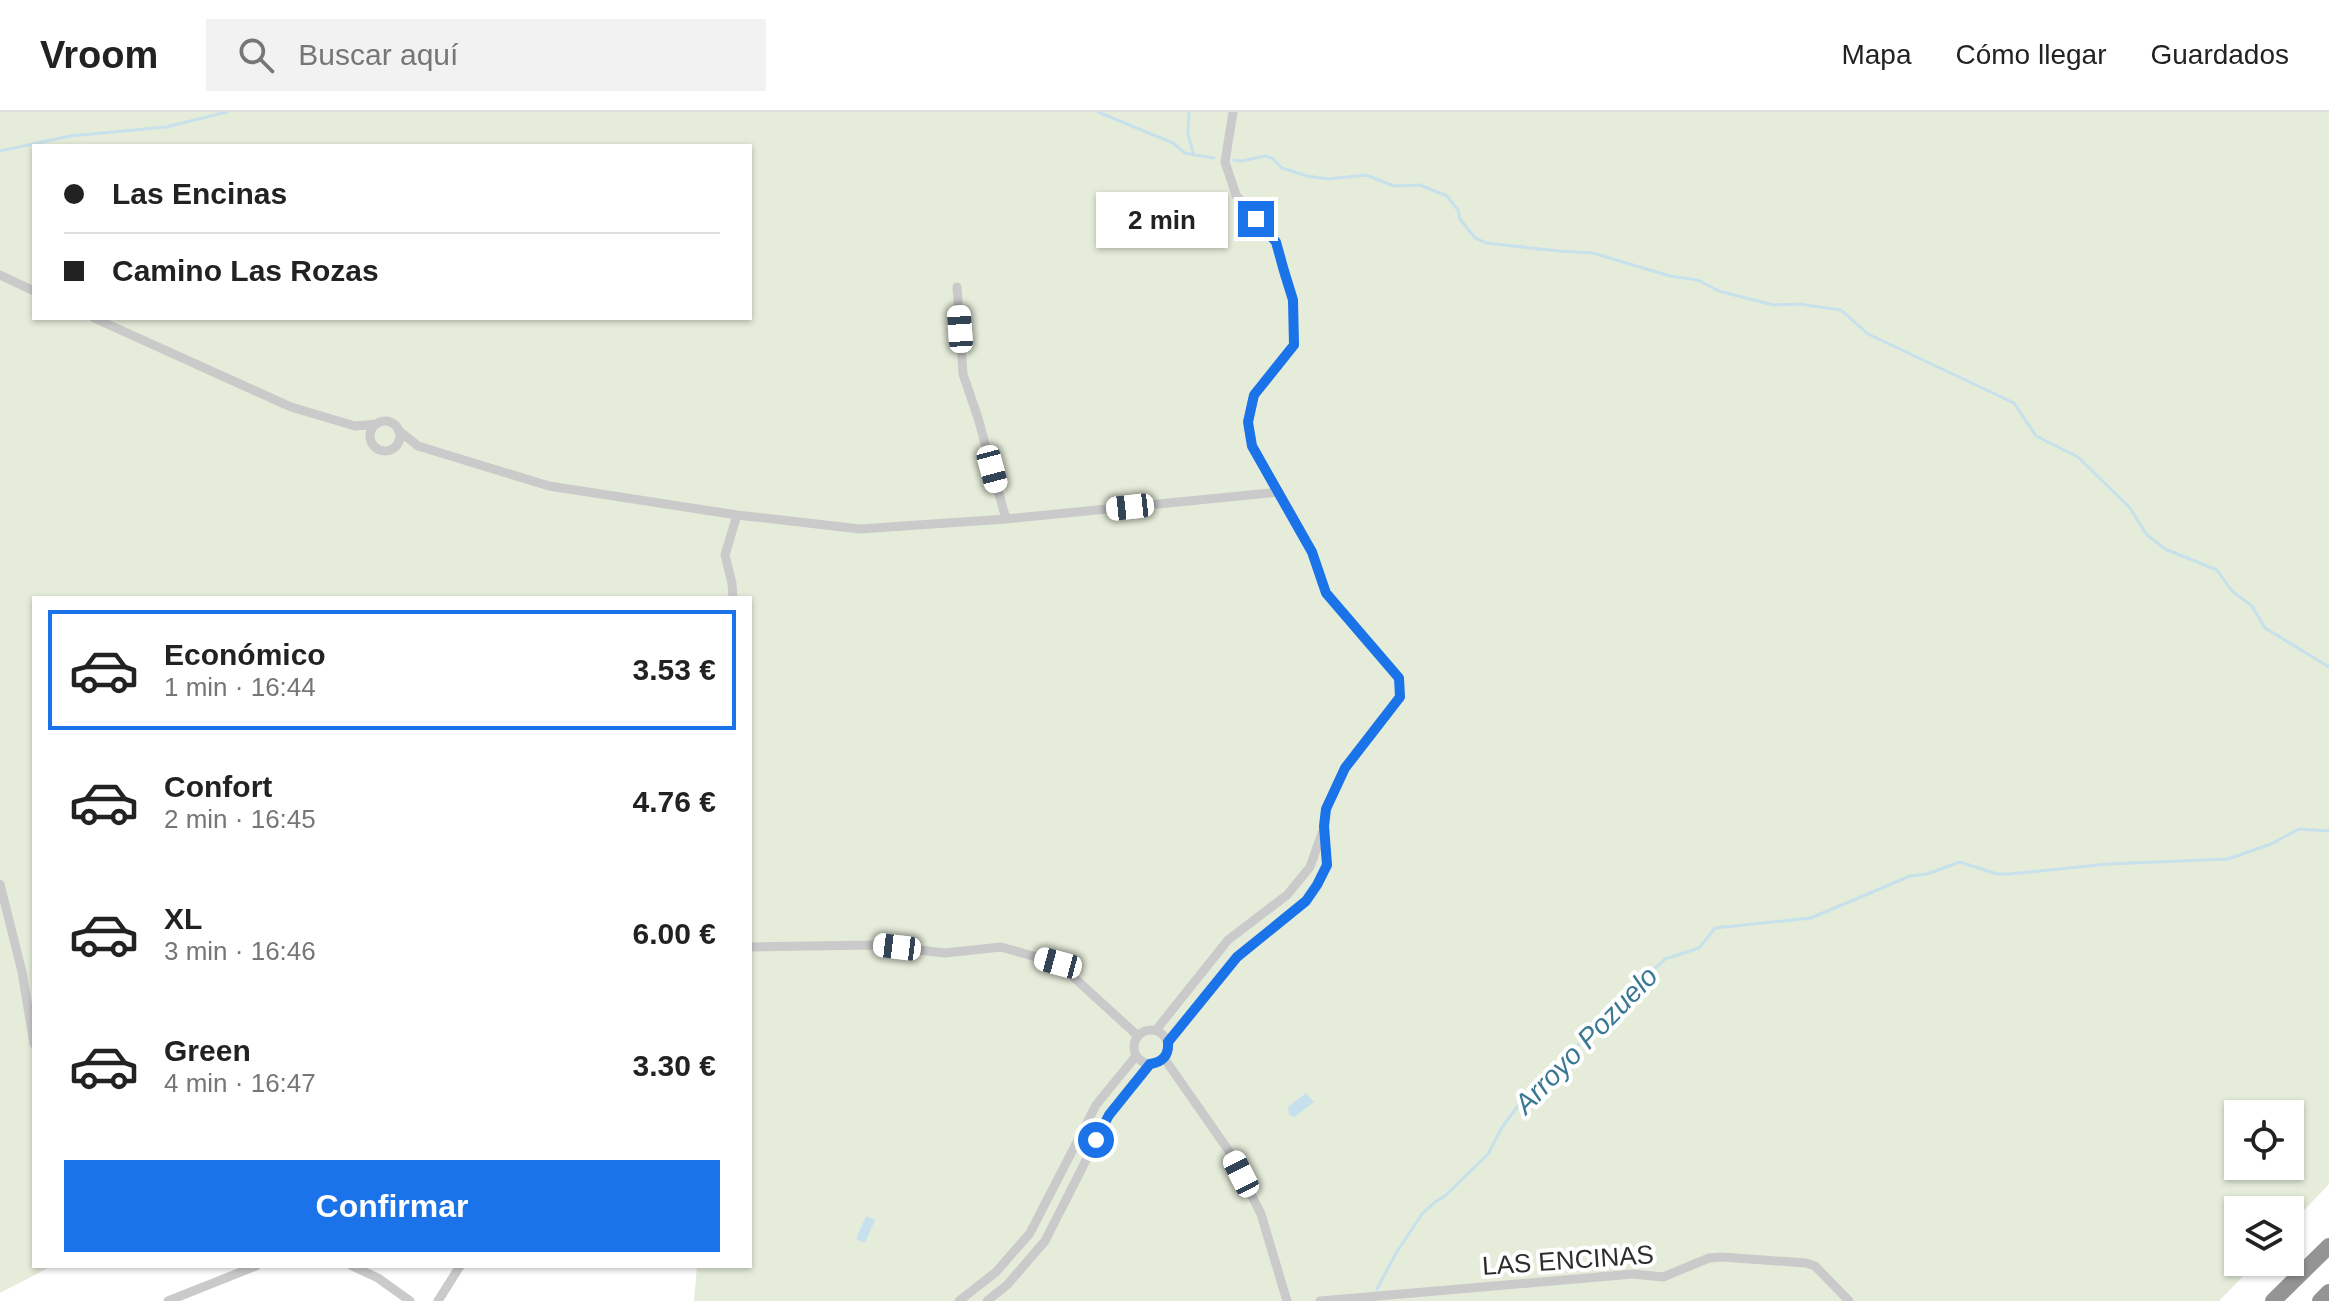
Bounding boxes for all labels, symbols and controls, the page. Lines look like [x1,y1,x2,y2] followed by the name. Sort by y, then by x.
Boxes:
[206,19,766,91] search box
[234,33,278,77] icon: search
[40,34,158,76] text: Vroom
[298,38,458,71] text: Buscar aquí
[1841,39,1912,70] text: Mapa
[1956,39,2106,70] text: Cómo llegar
[2150,39,2289,70] text: Guardados
[112,177,287,210] text: Las Encinas
[1096,191,1228,247] callout: 2 min
[1238,201,1274,237] route end
[1128,205,1196,235] text: 2 min
[112,254,379,287] text: Camino Las Rozas
[946,304,974,354] car
[974,443,1010,495] car
[1105,493,1155,521] car
[68,634,140,706] icon: car
[164,638,326,671] text: Económico
[633,653,716,686] text: 3.53 €
[164,672,316,702] text: 1 min · 16:44
[68,766,140,838] icon: car
[164,770,272,803] text: Confort
[633,785,716,818] text: 4.76 €
[164,804,316,834] text: 2 min · 16:45
[68,898,140,970] icon: car
[164,902,202,935] text: XL
[633,917,716,950] text: 6.00 €
[872,932,922,962] car
[164,936,316,966] text: 3 min · 16:46
[1032,945,1084,981] car
[1507,960,1664,1121] water label: Arroyo Pozuelo
[68,1030,140,1102] icon: car
[164,1034,251,1067] text: Green
[633,1049,716,1082] text: 3.30 €
[164,1068,316,1098] text: 4 min · 16:47
[2224,1100,2304,1276] map controls
[2224,1100,2304,1180] button: locate
[1078,1122,1114,1158] route start
[1219,1147,1263,1201] car
[64,1160,720,1252] button: Confirmar
[2224,1196,2304,1276] button: layers
[1481,1239,1655,1281] street label: LAS ENCINAS

